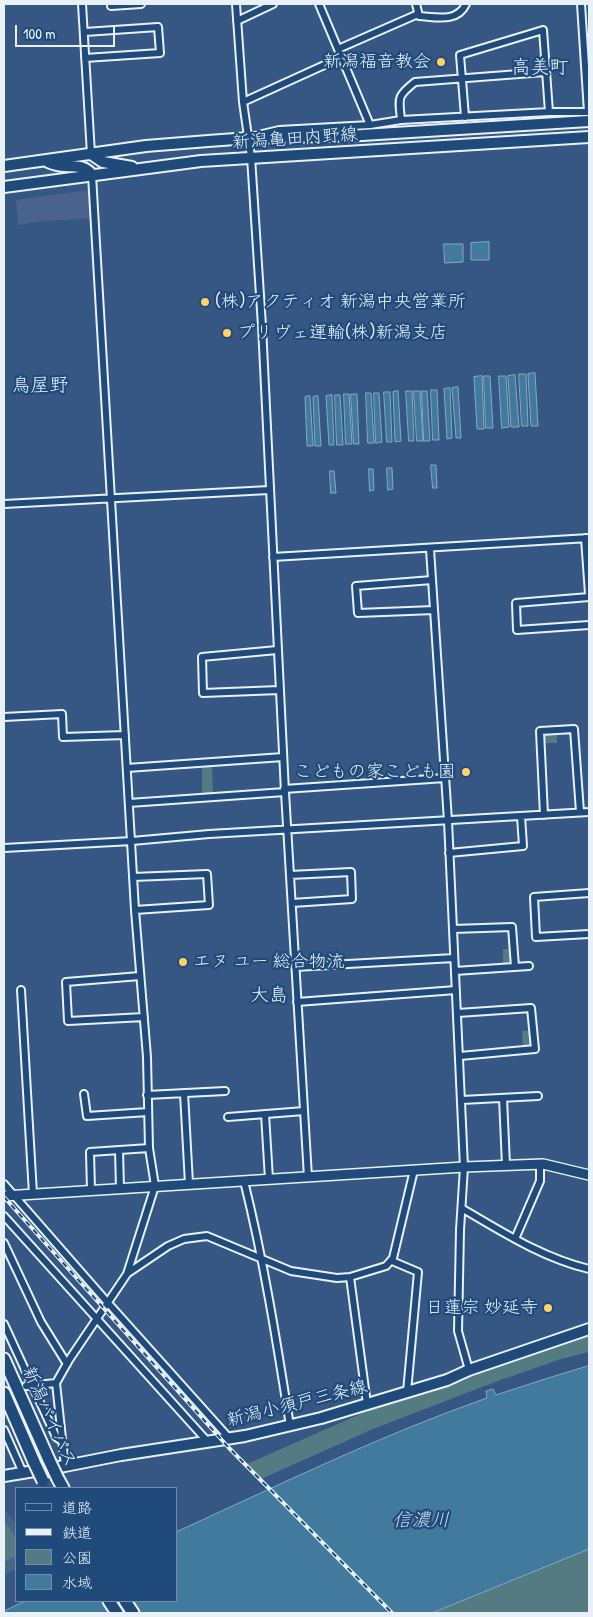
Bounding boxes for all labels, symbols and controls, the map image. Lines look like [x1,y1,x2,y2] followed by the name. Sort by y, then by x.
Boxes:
[18,15,118,47] scale bar
[23,23,56,44] text: 100 m
[323,51,431,73] place label: 新潟福音教会
[435,56,447,68] marker: 新潟福音教会
[512,57,568,79] district label: 高美町
[231,124,359,154] street label: 新潟亀田内野線
[215,291,466,313] place label: (株)アクティオ 新潟中央営業所
[199,296,211,308] marker: (株)アクティオ 新潟中央営業所
[237,322,448,344] place label: プリヴェ運輸(株)新潟支店
[221,327,233,339] marker: プリヴェ運輸(株)新潟支店
[12,375,68,397] district label: 鳥屋野
[294,761,456,783] place label: こどもの家こども園
[460,766,472,778] marker: こどもの家こども園
[193,951,345,973] place label: エヌ ユー 総合物流
[177,956,189,968] marker: エヌ ユー 総合物流
[250,985,288,1007] district label: 大島
[426,1297,538,1319] place label: 日蓮宗 妙延寺
[542,1302,554,1314] marker: 日蓮宗 妙延寺
[17,1363,81,1471] street label: 新潟バイパス
[225,1376,369,1432] street label: 新潟小須戸三条線
[15,1487,178,1602] legend
[62,1497,92,1518] text: 道路
[393,1510,449,1532] water label: 信濃川
[62,1522,92,1543] text: 鉄道
[62,1547,92,1568] text: 公園
[62,1572,92,1593] text: 水域

